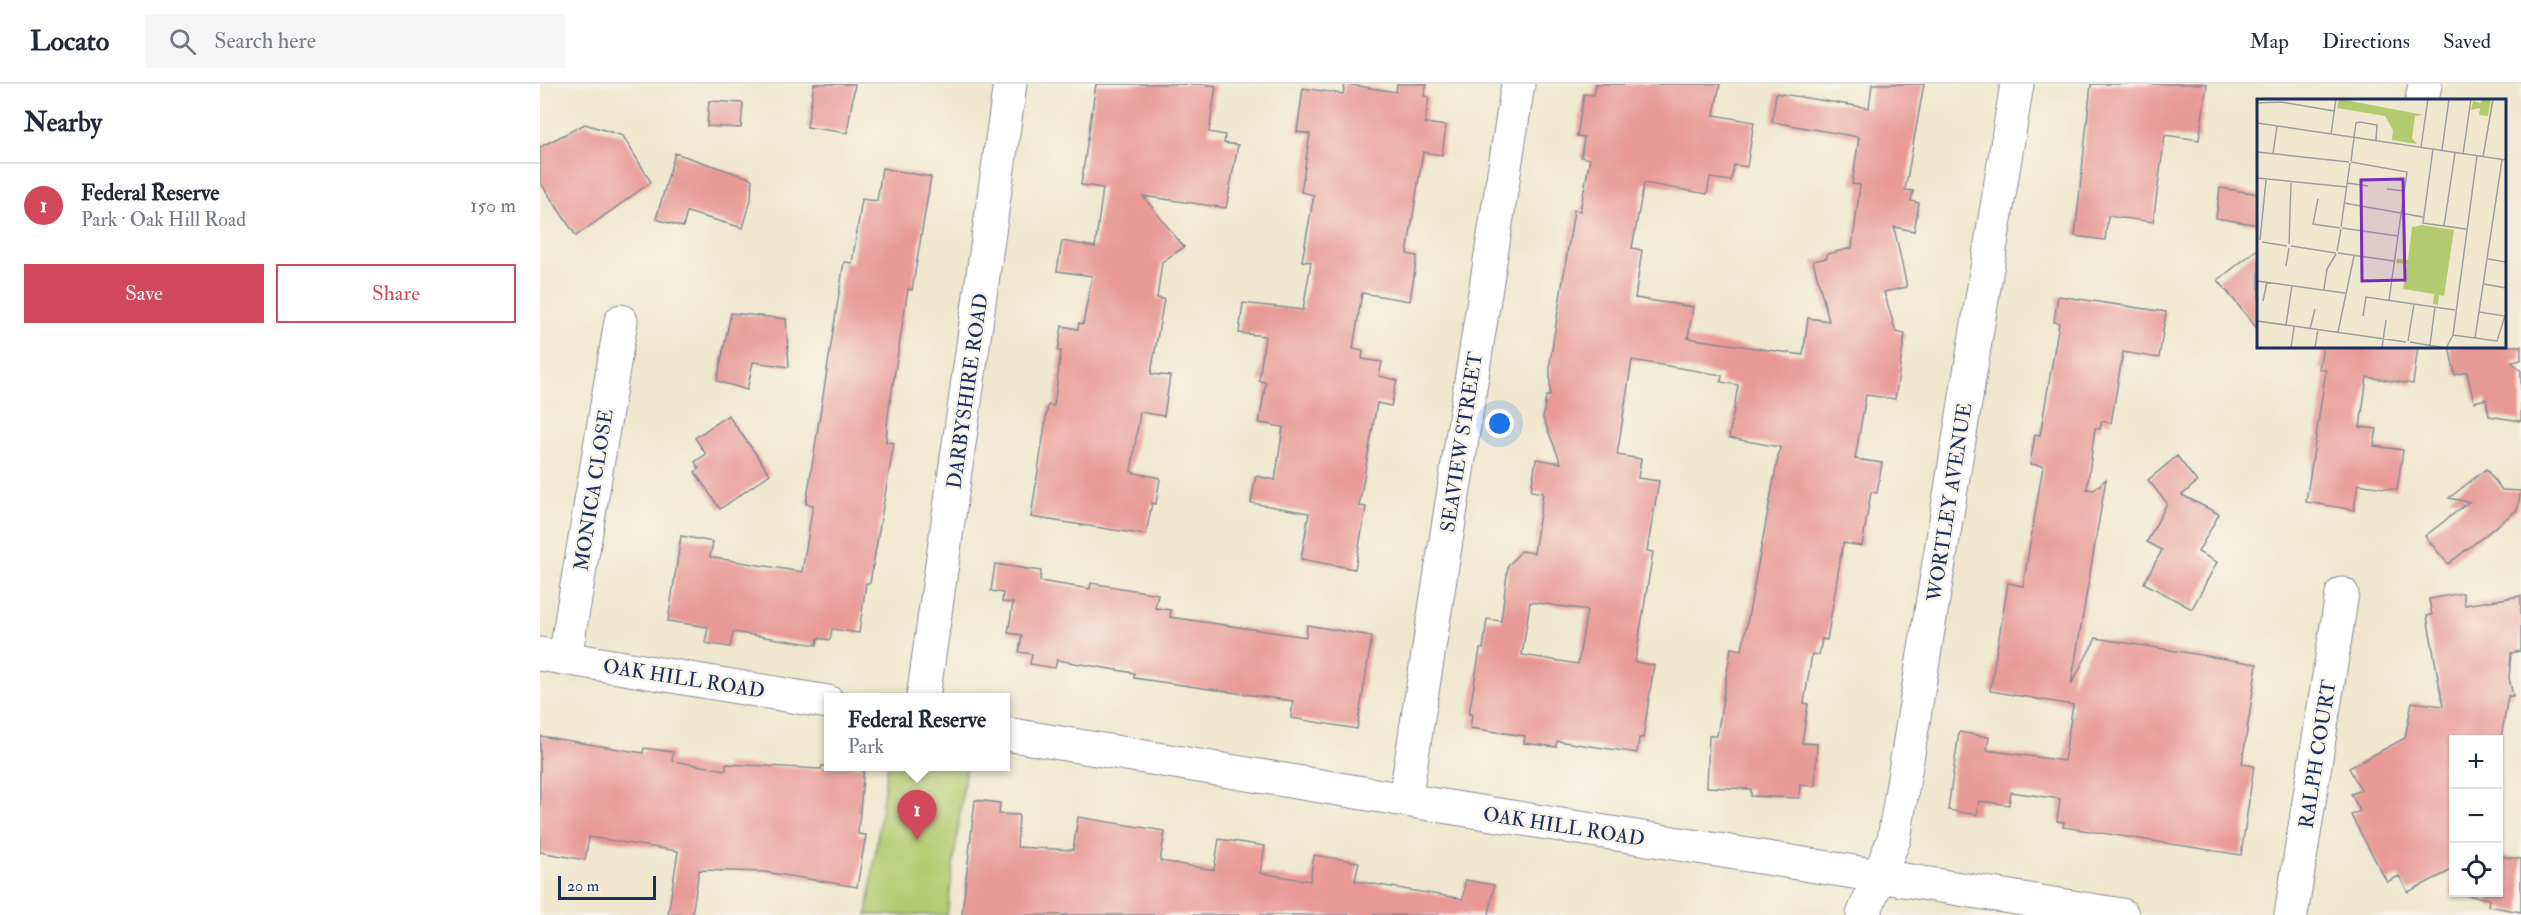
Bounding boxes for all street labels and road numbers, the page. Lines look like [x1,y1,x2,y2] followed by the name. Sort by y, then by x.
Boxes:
[941,292,994,490] street label: DARBYSHIRE ROAD
[1435,350,1488,534] street label: SEAVIEW STREET
[1921,401,1978,604] street label: WORTLEY AVENUE
[568,407,619,573] street label: MONICA CLOSE
[601,653,767,704] street label: OAK HILL ROAD
[2293,678,2342,830] street label: RALPH COURT
[1481,801,1647,852] street label: OAK HILL ROAD

